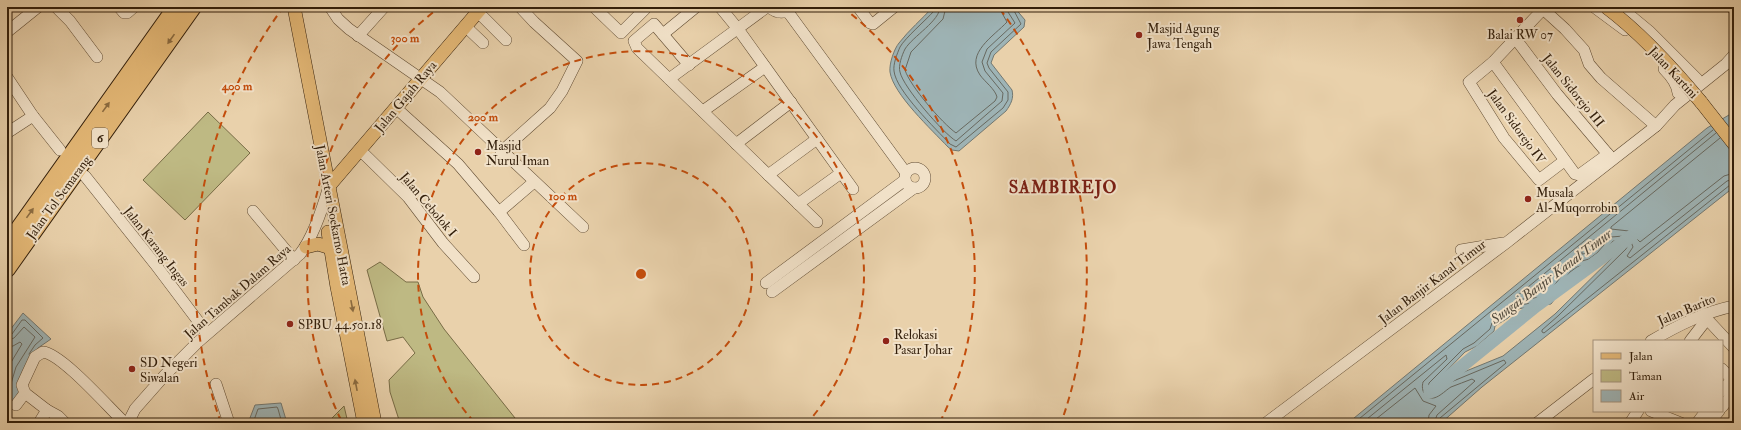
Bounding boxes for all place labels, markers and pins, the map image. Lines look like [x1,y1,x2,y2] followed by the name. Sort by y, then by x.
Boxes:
[1515,15,1525,25] marker: Balai RW 07
[1146,21,1220,52] place label: Masjid Agung Jawa Tengah
[1487,27,1553,43] place label: Balai RW 07
[1134,30,1144,40] marker: Masjid Agung Jawa Tengah
[486,138,549,169] place label: Masjid Nurul Iman
[473,147,483,157] marker: Masjid Nurul Iman
[1535,185,1618,216] place label: Musala Al-Muqorrobin
[1523,194,1533,204] marker: Musala Al-Muqorrobin
[634,267,648,281] centre of rings
[298,317,382,333] place label: SPBU 44.501.18
[285,319,295,329] marker: SPBU 44.501.18
[894,327,952,358] place label: Relokasi Pasar Johar
[881,336,891,346] marker: Relokasi Pasar Johar
[140,355,198,386] place label: SD Negeri Siwalan
[127,364,137,374] marker: SD Negeri Siwalan

